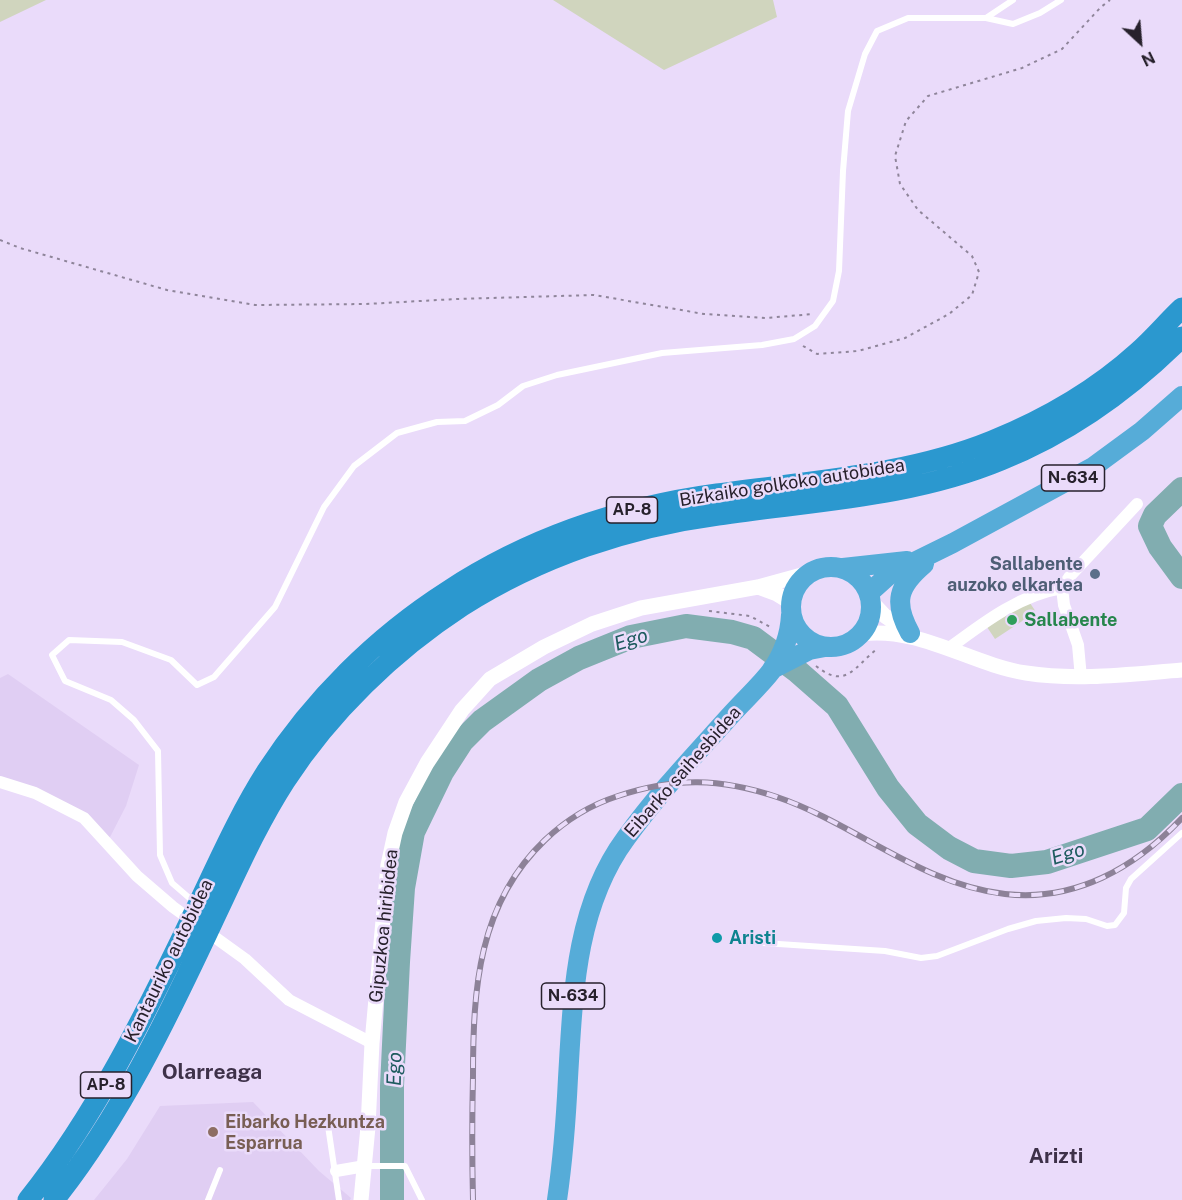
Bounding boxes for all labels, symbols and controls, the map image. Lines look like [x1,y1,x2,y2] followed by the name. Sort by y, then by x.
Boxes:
[1110,12,1170,72] north arrow
[1138,47,1158,70] text: N
[678,455,906,511] street label: Bizkaiko golkoko autobidea
[1042,465,1104,491] road number: N-634
[606,497,658,523] road number: AP-8
[947,553,1083,596] place label: Sallabente auzoko elkartea
[1088,567,1102,581] marker: Sallabente auzoko elkartea
[1024,609,1117,631] place label: Sallabente
[1005,613,1019,627] marker: Sallabente
[611,624,651,656] water label: Ego
[620,702,746,842] street label: Eibarko saihesbidea
[1048,838,1088,870] water label: Ego
[365,848,403,1004] street label: Gipuzkoa hiribidea
[120,876,218,1046] street label: Kantauriko autobidea
[729,927,776,949] place label: Aristi
[710,931,724,945] marker: Aristi
[542,983,604,1009] road number: N-634
[383,1052,407,1086] water label: Ego
[162,1060,262,1086] district label: Olarreaga
[80,1072,132,1098] road number: AP-8
[225,1111,385,1154] place label: Eibarko Hezkuntza Esparrua
[206,1125,220,1139] marker: Eibarko Hezkuntza Esparrua
[1029,1144,1083,1170] district label: Arizti

